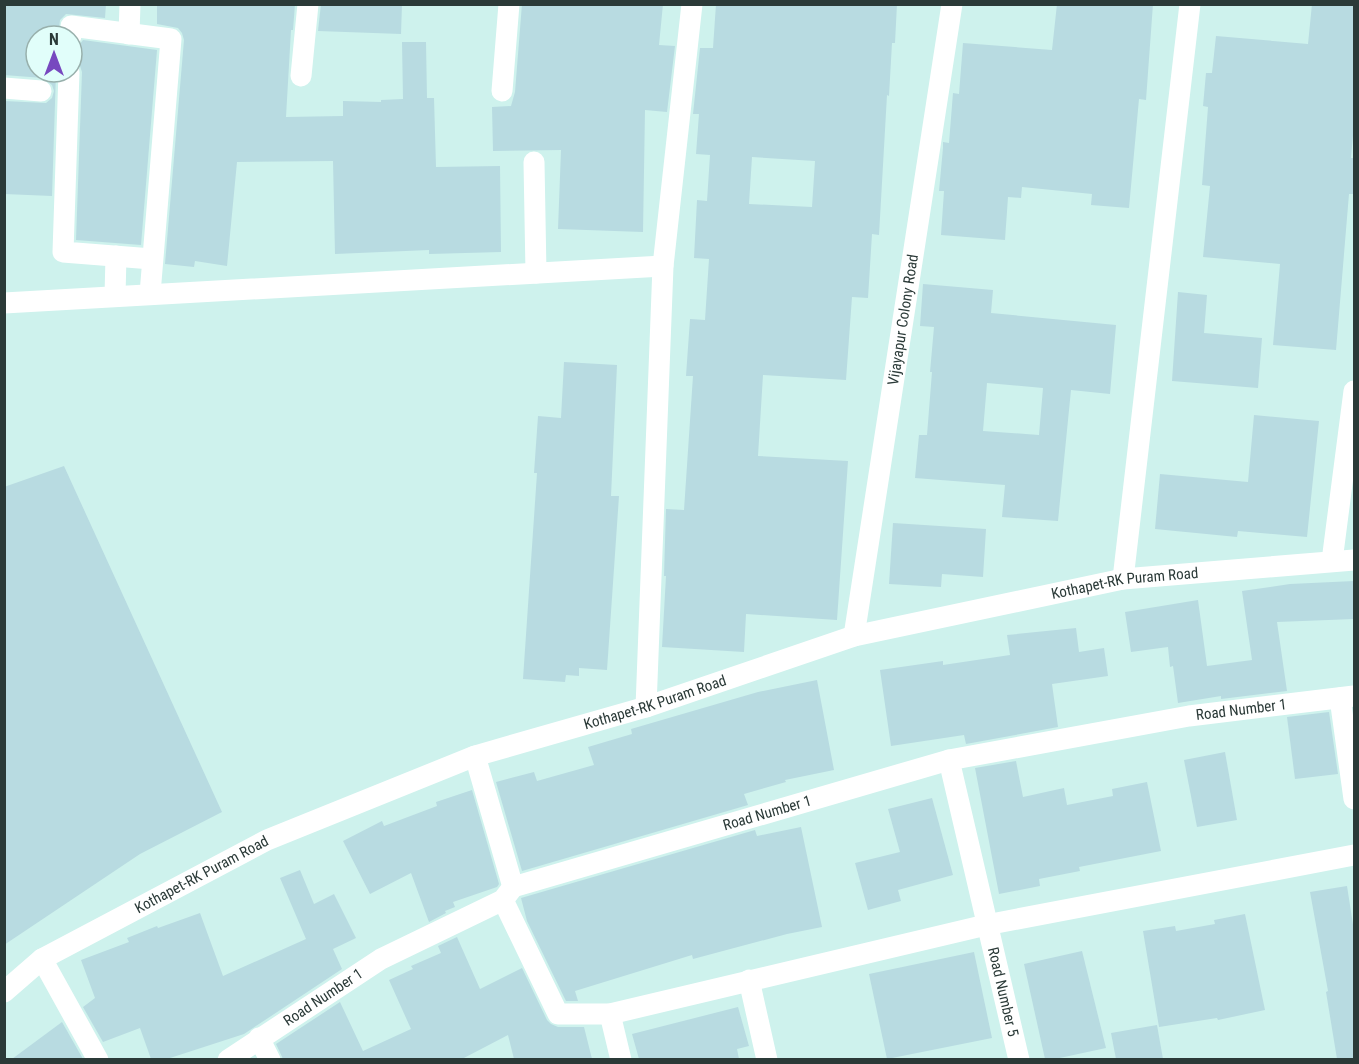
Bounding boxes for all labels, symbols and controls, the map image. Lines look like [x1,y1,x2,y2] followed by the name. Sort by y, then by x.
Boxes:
[24,24,84,84] north arrow
[49,30,59,49] text: N
[884,253,922,387] street label: Vijayapur Colony Road
[1050,564,1199,603] street label: Kothapet-RK Puram Road
[582,671,729,733] street label: Kothapet-RK Puram Road
[1195,695,1288,724] street label: Road Number 1
[721,792,814,834] street label: Road Number 1
[132,832,272,917] street label: Kothapet-RK Puram Road
[984,945,1022,1038] street label: Road Number 5
[280,965,366,1030] street label: Road Number 1

